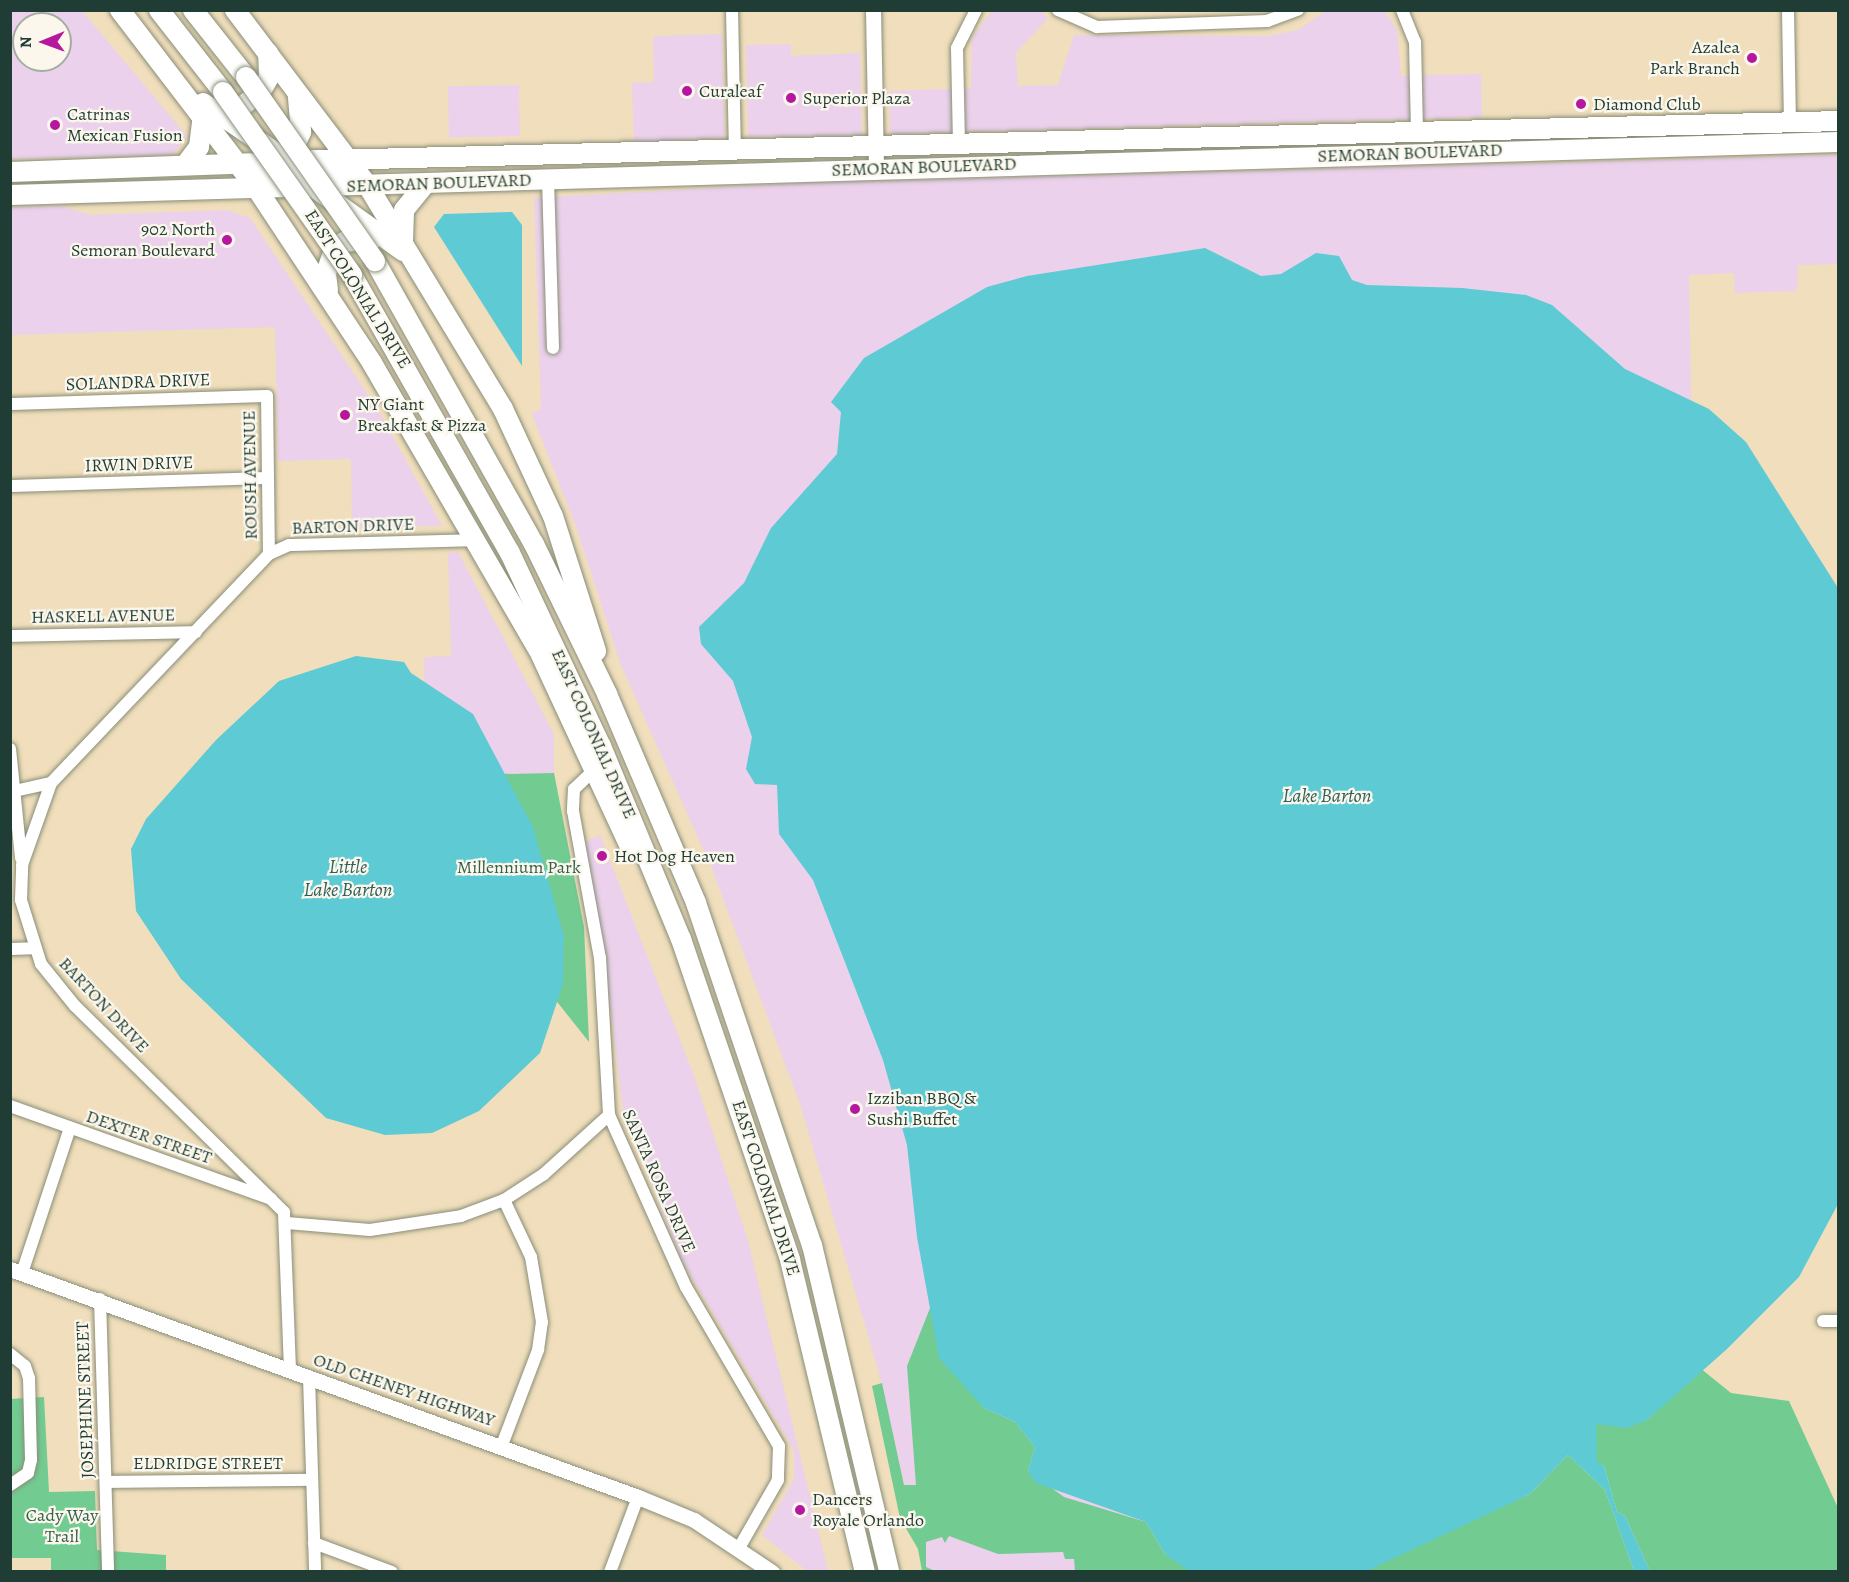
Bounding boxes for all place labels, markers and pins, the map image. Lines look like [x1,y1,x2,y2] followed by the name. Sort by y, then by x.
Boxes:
[1650,37,1740,80] place label: Azalea Park Branch
[1745,51,1759,65] marker: Azalea Park Branch
[699,80,762,102] place label: Curaleaf
[680,84,694,98] marker: Curaleaf
[803,87,911,109] place label: Superior Plaza
[784,91,798,105] marker: Superior Plaza
[1593,93,1701,115] place label: Diamond Club
[1574,97,1588,111] marker: Diamond Club
[67,104,183,146] place label: Catrinas Mexican Fusion
[48,118,62,132] marker: Catrinas Mexican Fusion
[71,219,215,262] place label: 902 North Semoran Boulevard
[220,233,234,247] marker: 902 North Semoran Boulevard
[357,394,486,436] place label: NY Giant Breakfast & Pizza
[338,408,352,422] marker: NY Giant Breakfast & Pizza
[614,845,735,867] place label: Hot Dog Heaven
[595,849,609,863] marker: Hot Dog Heaven
[867,1088,976,1130] place label: Izziban BBQ & Sushi Buffet
[848,1102,862,1116] marker: Izziban BBQ & Sushi Buffet
[812,1489,924,1532] place label: Dancers Royale Orlando
[793,1503,807,1517] marker: Dancers Royale Orlando

